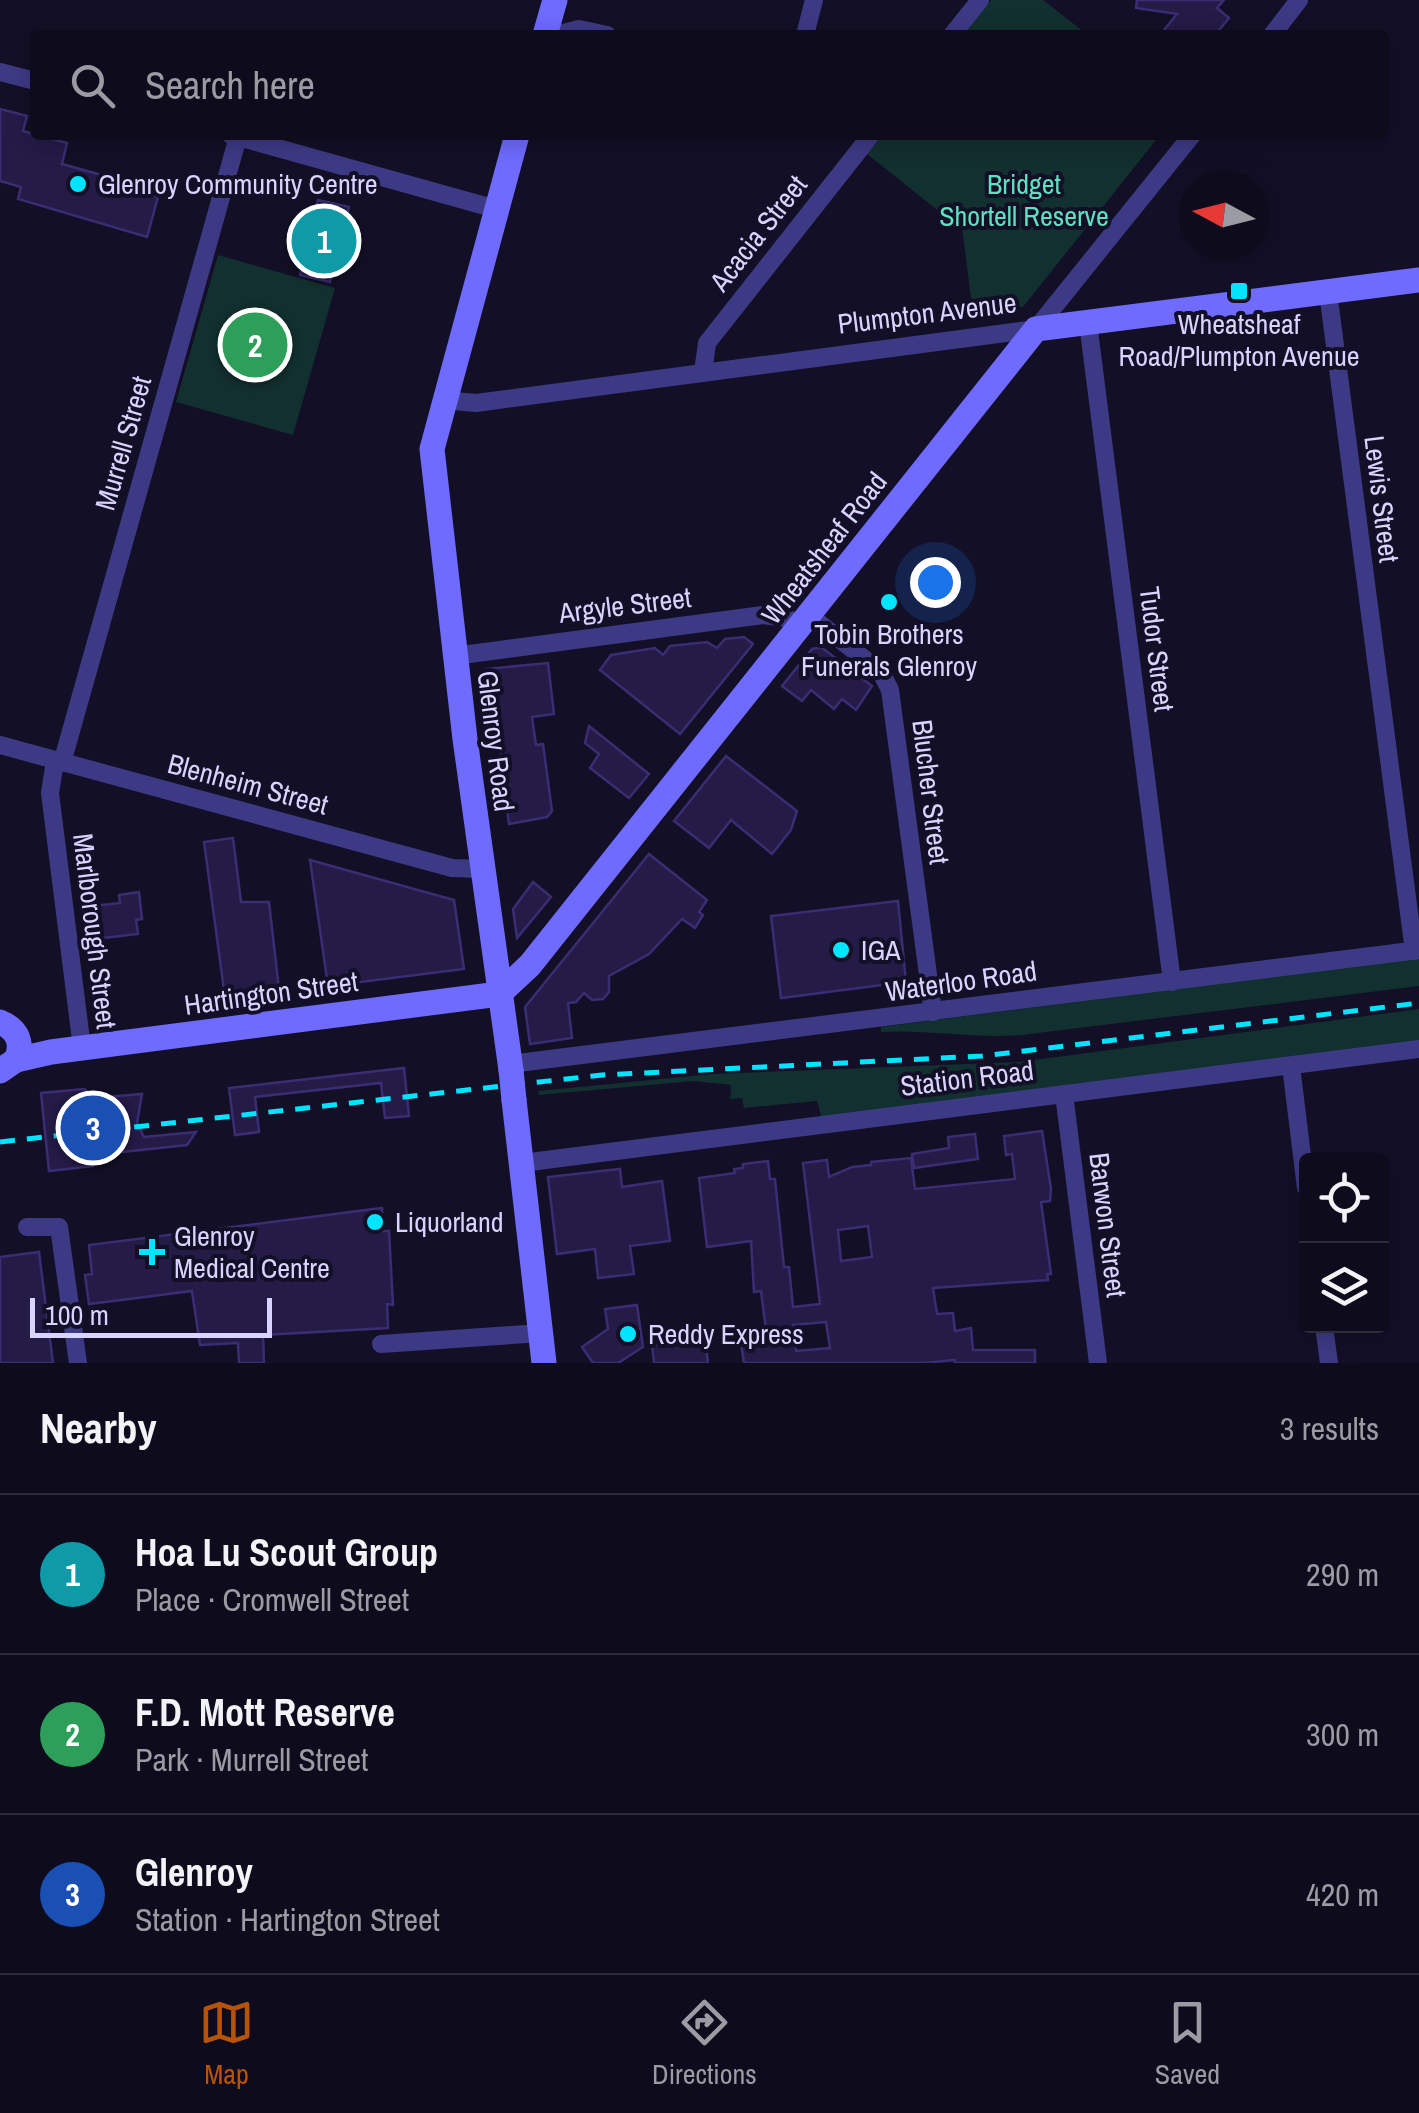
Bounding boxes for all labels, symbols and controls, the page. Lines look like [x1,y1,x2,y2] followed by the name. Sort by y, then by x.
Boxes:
[30,30,1389,140] search box
[65,58,120,113] icon: search
[145,60,315,111] text: Search here
[98,165,377,203] place label: Glenroy Community Centre
[939,165,1109,235] park label: Bridget Shortell Reserve
[700,167,815,300] street label: Acacia Street
[1179,170,1269,260] north arrow
[67,173,89,195] marker: Glenroy Community Centre
[292,204,356,278] pin: 1
[1228,280,1250,302] marker: Wheatsheaf Road/Plumpton Avenue
[836,283,1018,343] street label: Plumpton Avenue
[1119,305,1359,375] place label: Wheatsheaf Road/Plumpton Avenue
[222,308,288,382] pin: 2
[86,372,160,514] street label: Murrell Street
[1355,433,1409,565] street label: Lewis Street
[752,464,896,632] street label: Wheatsheaf Road
[910,557,961,608] your location
[556,578,693,632] street label: Argyle Street
[1130,584,1184,714] street label: Tudor Street
[878,591,900,613] marker: Tobin Brothers Funerals Glenroy
[801,615,978,685] place label: Tobin Brothers Funerals Glenroy
[469,668,523,814] street label: Glenroy Road
[903,717,959,867] street label: Blucher Street
[164,744,332,824] street label: Blenheim Street
[64,831,126,1031] street label: Marlborough Street
[861,931,901,969] place label: IGA
[830,939,852,961] marker: IGA
[883,952,1039,1010] street label: Waterloo Road
[182,962,360,1024] street label: Hartington Street
[898,1051,1036,1105] street label: Station Road
[61,1090,126,1166] pin: 3
[1080,1150,1136,1300] street label: Barwon Street
[1299,1153,1389,1333] map controls
[1299,1153,1389,1243] button: locate
[395,1203,504,1241] place label: Liquorland
[364,1211,386,1233] marker: Liquorland
[174,1217,330,1287] place label: Glenroy Medical Centre
[139,1239,165,1265] marker: Glenroy Medical Centre
[1299,1243,1389,1333] button: layers
[30,1293,272,1338] scale bar
[45,1296,109,1334] text: 100 m
[648,1315,804,1353] place label: Reddy Express
[617,1323,639,1345] marker: Reddy Express
[40,1400,157,1456] text: Nearby
[1280,1407,1379,1450] text: 3 results
[135,1527,438,1578] text: Hoa Lu Scout Group
[65,1553,80,1596] text: 1
[1306,1553,1379,1596] text: 290 m
[135,1578,409,1621] text: Place · Cromwell Street
[135,1687,395,1738] text: F.D. Mott Reserve
[65,1713,80,1756] text: 2
[1306,1713,1379,1756] text: 300 m
[135,1738,368,1781] text: Park · Murrell Street
[135,1847,253,1898] text: Glenroy
[65,1873,80,1916] text: 3
[1306,1873,1379,1916] text: 420 m
[135,1898,440,1941] text: Station · Hartington Street
[199,1995,254,2093] tab: Map
[652,1995,757,2093] tab: Directions
[1155,1995,1220,2093] tab: Saved

